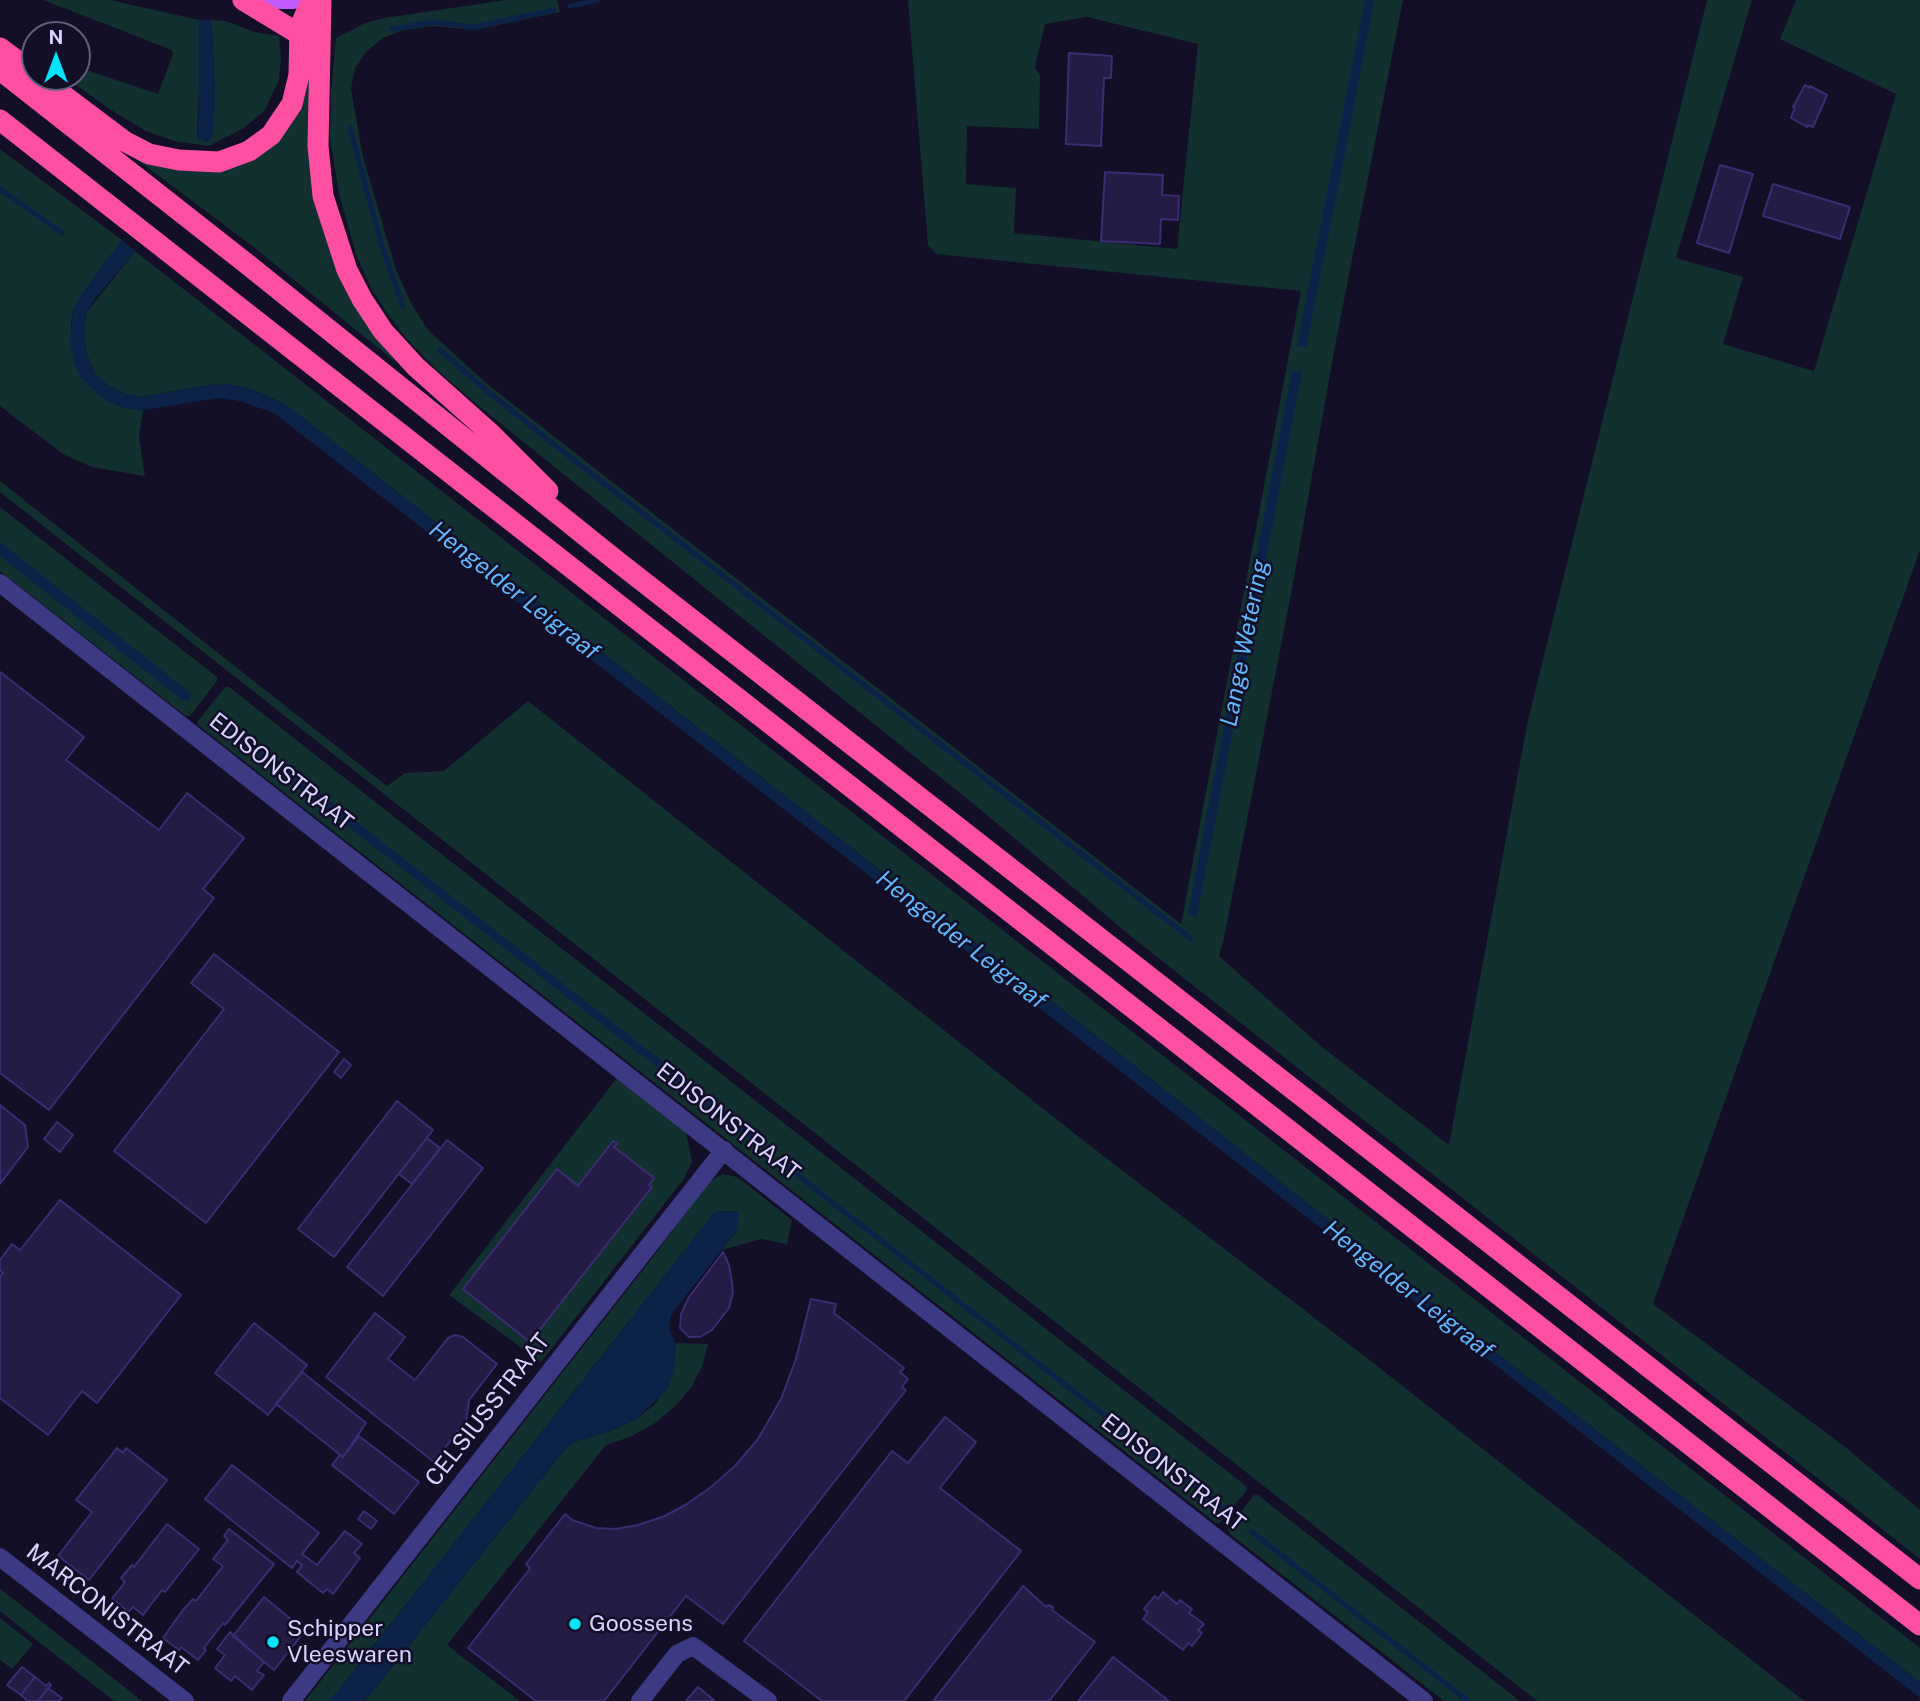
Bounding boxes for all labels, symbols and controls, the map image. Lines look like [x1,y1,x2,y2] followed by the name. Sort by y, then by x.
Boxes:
[21,21,91,91] north arrow
[49,26,63,48] text: N
[423,516,605,666] water label: Hengelder Leigraaf
[1215,557,1275,729] water label: Lange Wetering
[204,707,358,837] street label: EDISONSTRAAT
[870,865,1052,1015] water label: Hengelder Leigraaf
[651,1057,805,1187] street label: EDISONSTRAAT
[1317,1215,1499,1365] water label: Hengelder Leigraaf
[420,1328,556,1492] street label: CELSIUSSTRAAT
[1096,1408,1250,1538] street label: EDISONSTRAAT
[21,1538,193,1682] street label: MARCONISTRAAT
[589,1610,693,1638] place label: Goossens
[287,1615,412,1669] place label: Schipper Vleeswaren
[567,1616,583,1632] marker: Goossens
[265,1634,281,1650] marker: Schipper Vleeswaren

